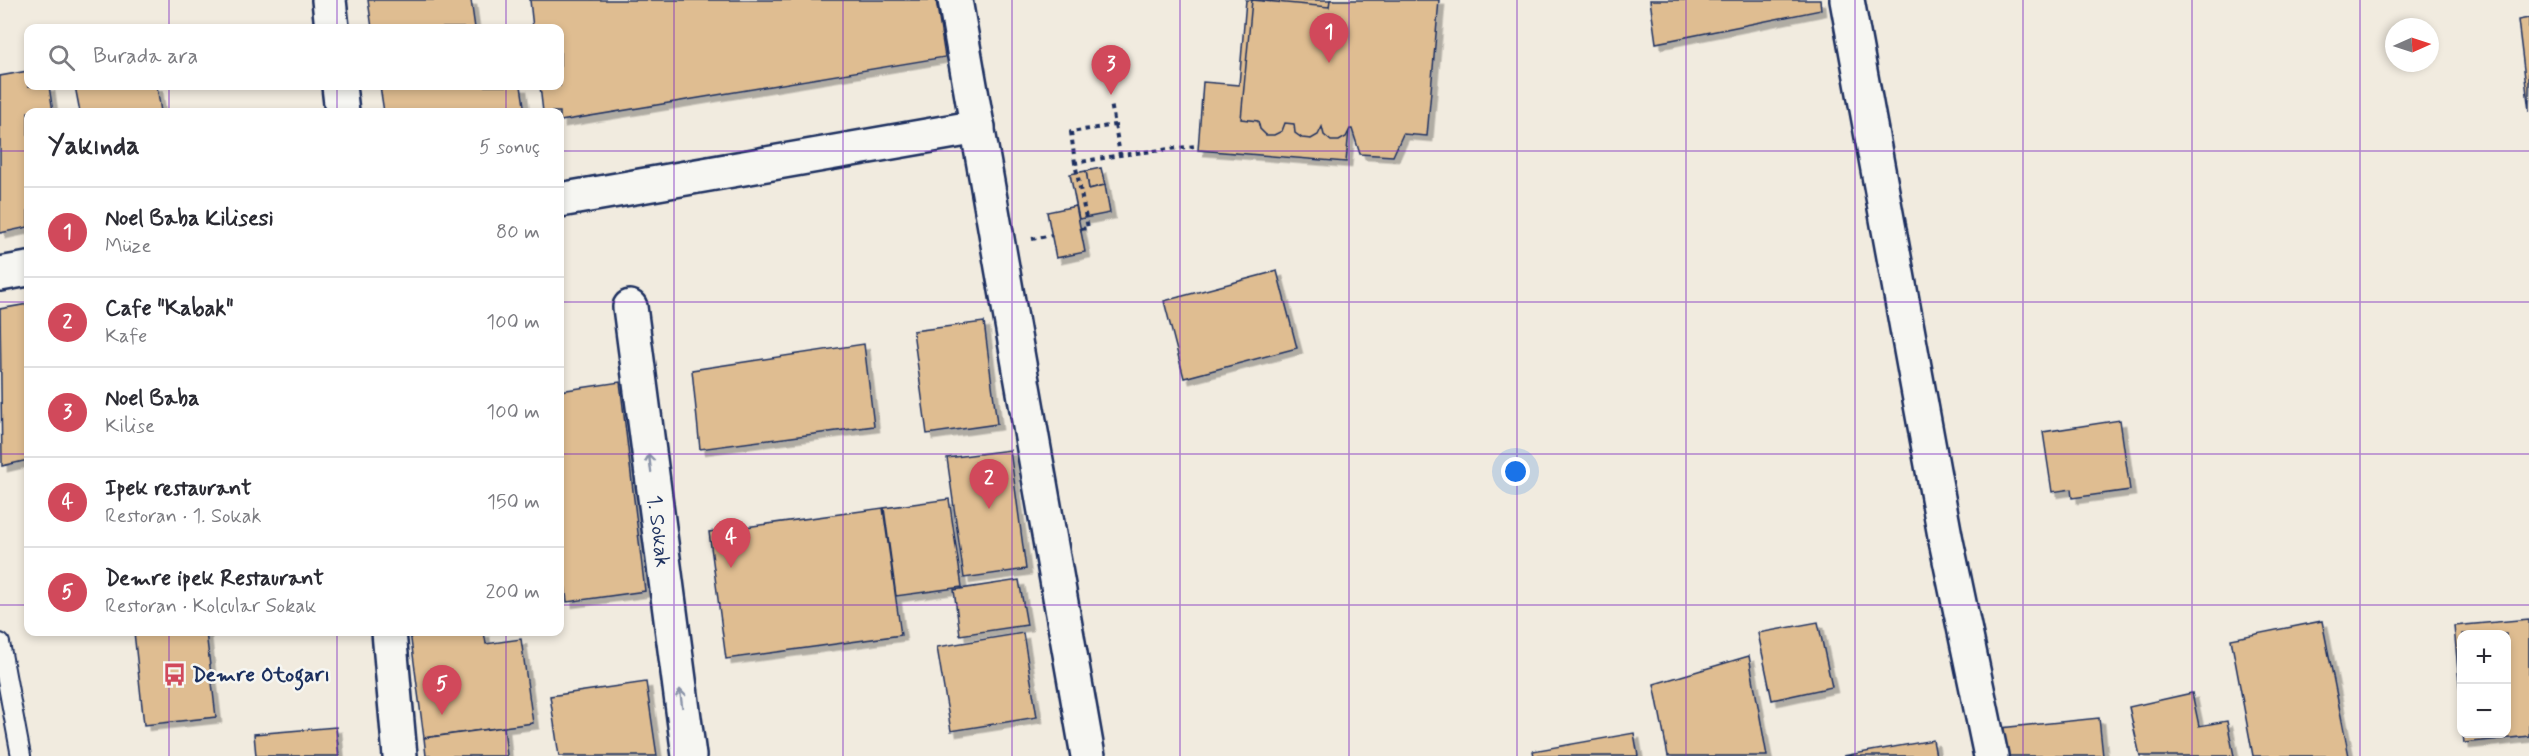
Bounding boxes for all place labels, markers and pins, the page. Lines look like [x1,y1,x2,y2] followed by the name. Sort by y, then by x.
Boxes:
[1310,14,1348,63] pin: 1
[1092,46,1130,95] pin: 3
[970,460,1008,509] pin: 2
[712,518,750,568] pin: 4
[161,661,187,687] bus stop icon: Demre Otogarı
[192,661,330,691] place label: Demre Otogarı
[422,666,462,715] pin: 5

